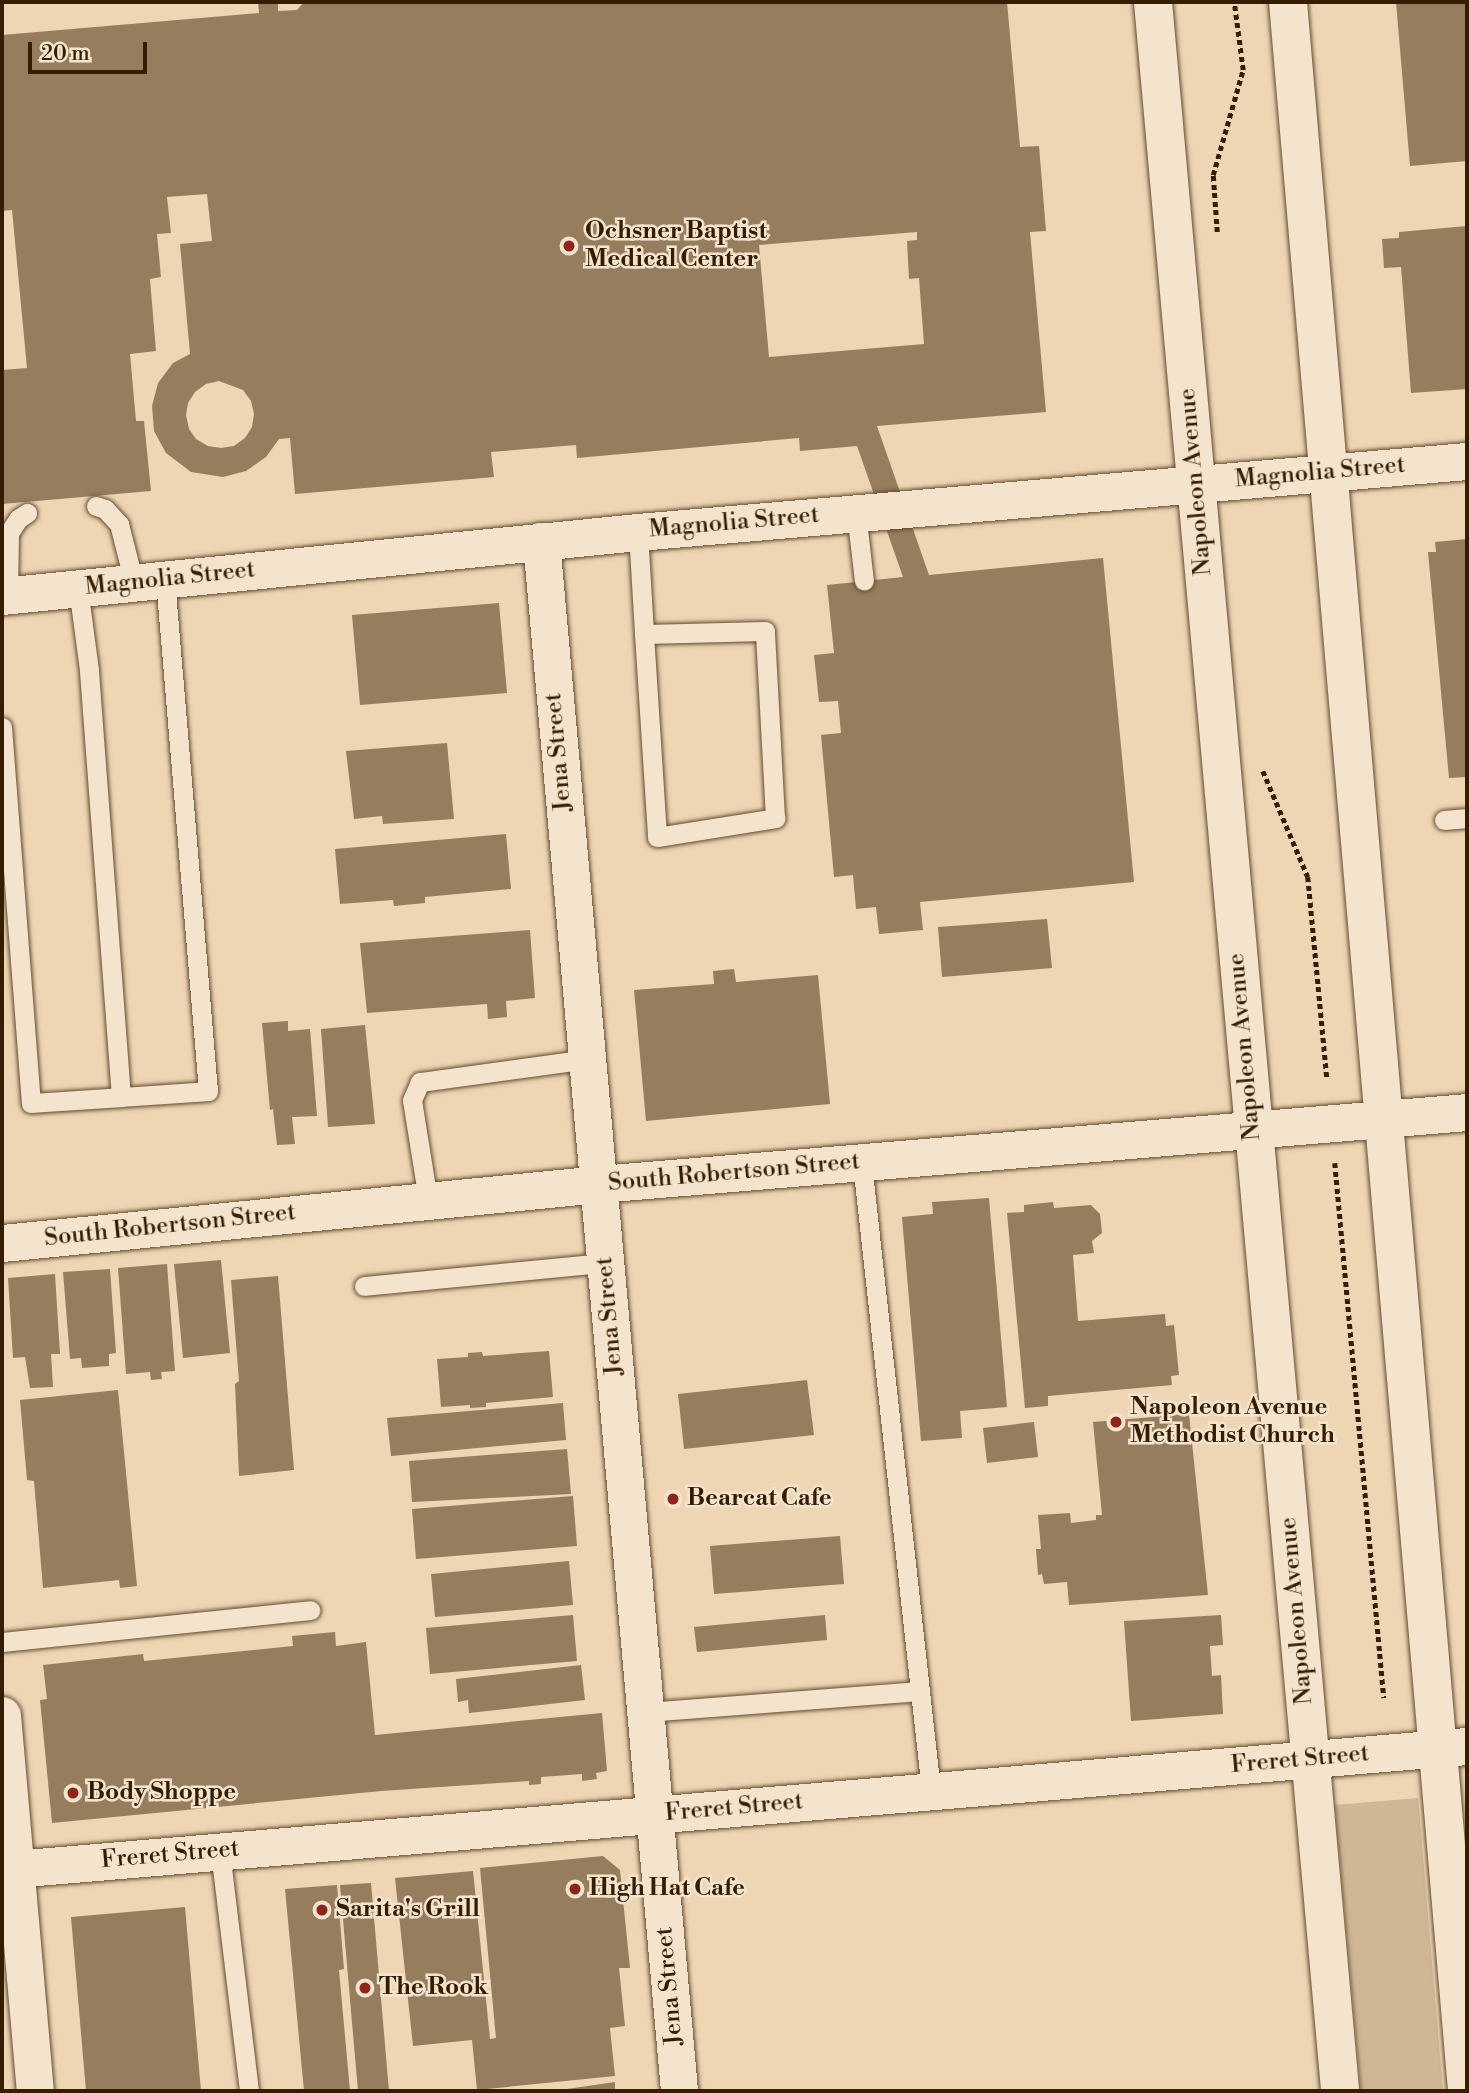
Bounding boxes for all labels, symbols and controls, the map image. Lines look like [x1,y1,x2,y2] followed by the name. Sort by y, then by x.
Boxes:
[32,28,150,72] scale bar
[41,41,90,67] text: 20 m
[585,218,767,274] place label: Ochsner Baptist Medical Center
[559,236,579,256] marker: Ochsner Baptist Medical Center
[1173,387,1219,577] street label: Napoleon Avenue
[1234,451,1406,495] street label: Magnolia Street
[648,501,820,545] street label: Magnolia Street
[84,556,256,602] street label: Magnolia Street
[539,691,579,813] street label: Jena Street
[1222,952,1268,1142] street label: Napoleon Avenue
[607,1148,861,1198] street label: South Robertson Street
[43,1198,297,1254] street label: South Robertson Street
[590,1255,630,1377] street label: Jena Street
[1130,1394,1335,1450] place label: Napoleon Avenue Methodist Church
[1108,1414,1124,1430] marker: Napoleon Avenue Methodist Church
[687,1485,832,1513] place label: Bearcat Cafe
[665,1491,681,1507] marker: Bearcat Cafe
[1274,1516,1320,1706] street label: Napoleon Avenue
[1230,1740,1370,1780] street label: Freret Street
[87,1779,236,1807] place label: Body Shoppe
[65,1785,81,1801] marker: Body Shoppe
[664,1788,804,1828] street label: Freret Street
[100,1835,240,1875] street label: Freret Street
[589,1875,745,1903] place label: High Hat Cafe
[567,1881,583,1897] marker: High Hat Cafe
[336,1896,480,1924] place label: Sarita's Grill
[314,1902,330,1918] marker: Sarita's Grill
[650,1925,690,2047] street label: Jena Street
[379,1974,488,2002] place label: The Rook
[357,1980,373,1996] marker: The Rook

